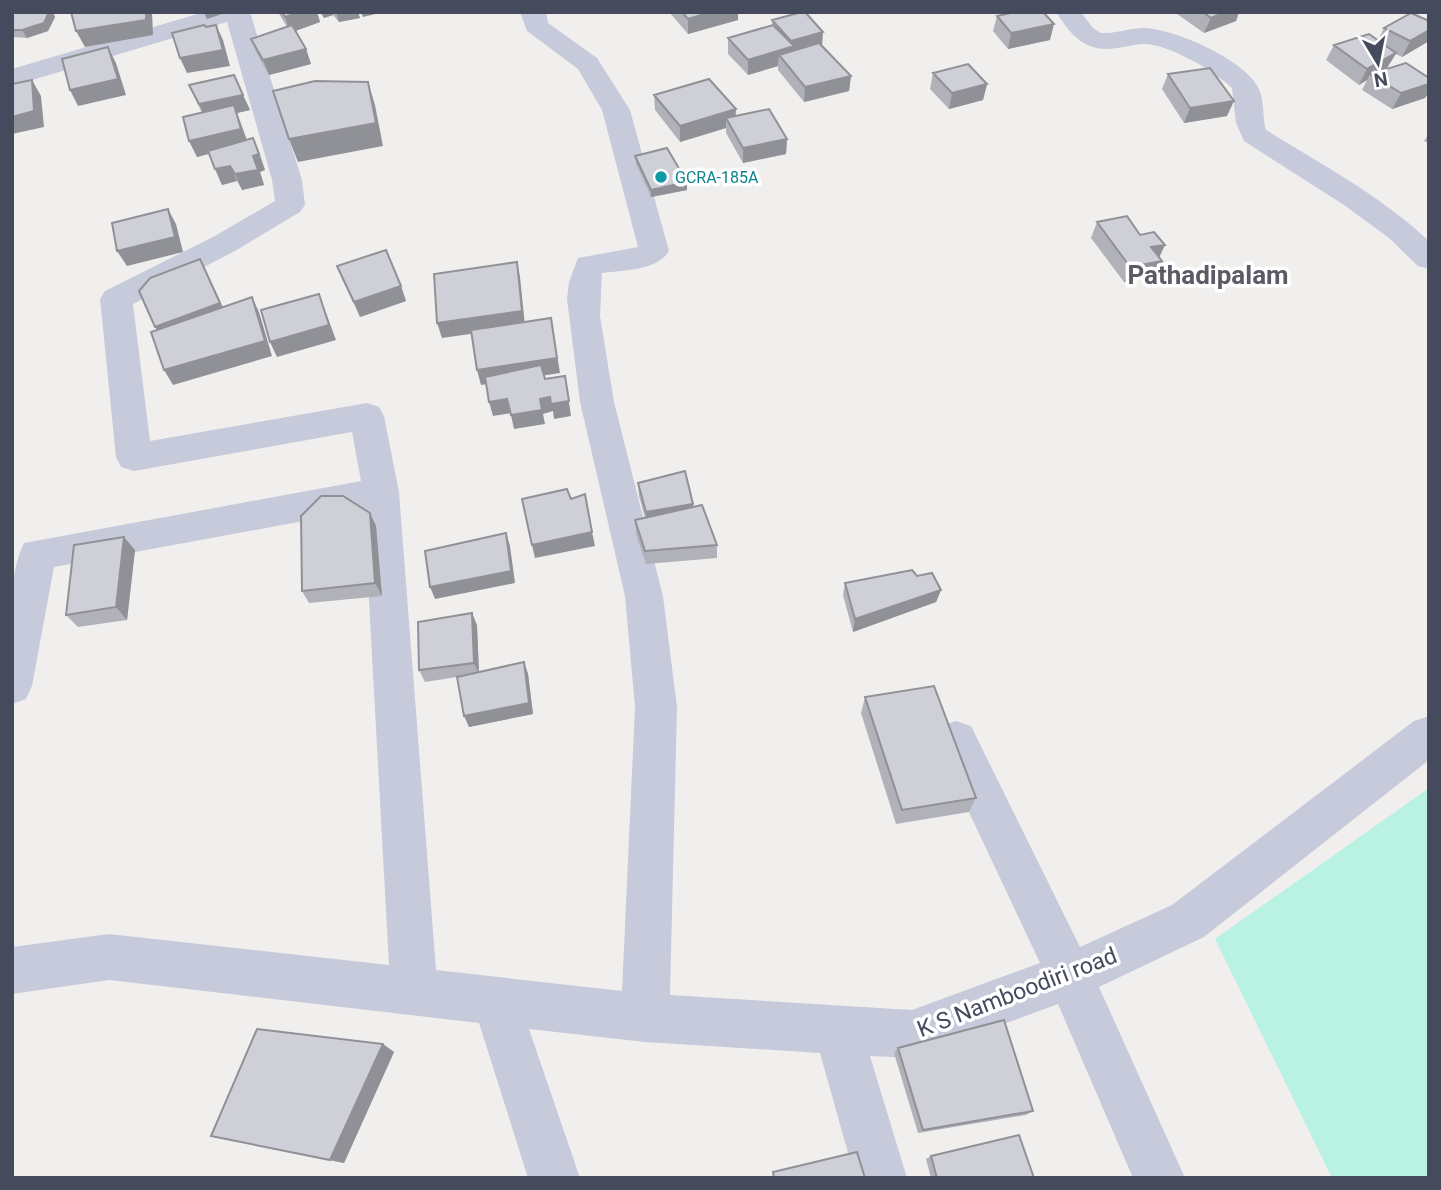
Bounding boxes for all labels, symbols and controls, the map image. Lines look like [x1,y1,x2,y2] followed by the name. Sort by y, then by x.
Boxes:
[1343,28,1413,98] north arrow
[1372,67,1389,92] text: N
[675,168,759,187] place label: GCRA-185A
[653,169,669,185] marker: GCRA-185A
[1127,260,1289,290] district label: Pathadipalam
[914,942,1121,1043] street label: K S Namboodiri road

